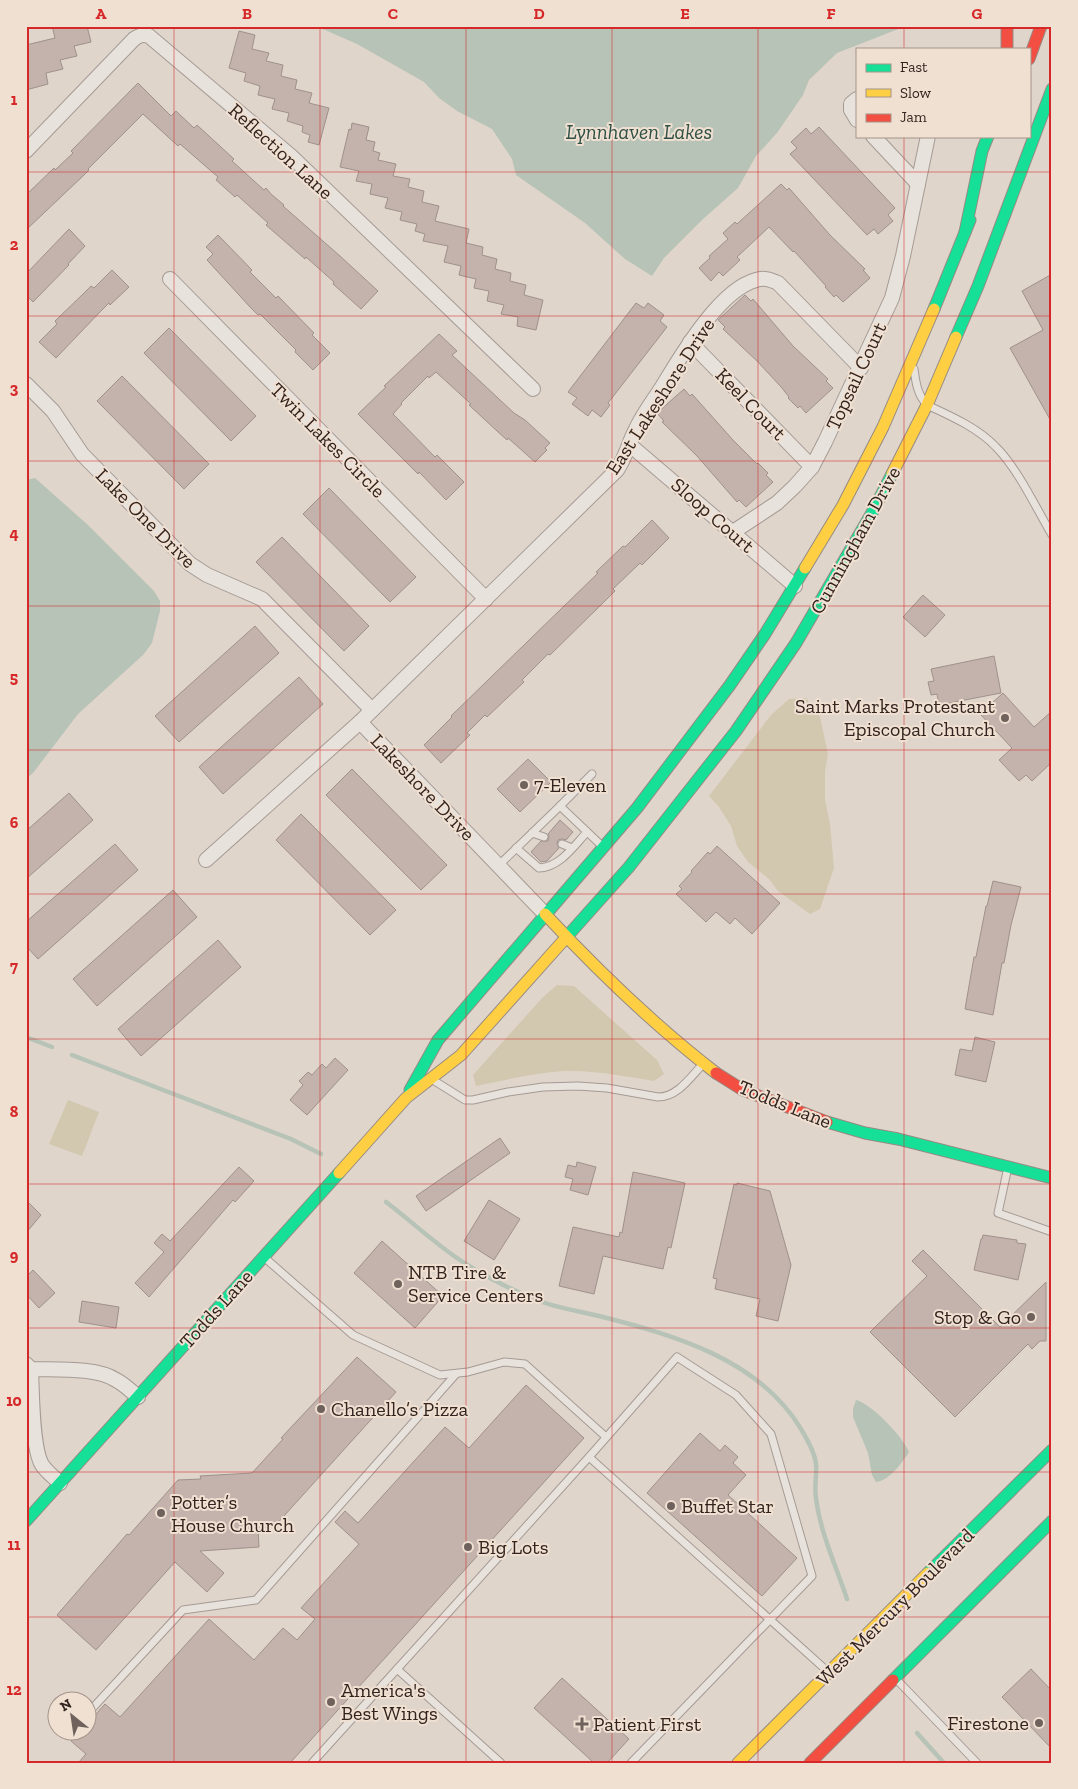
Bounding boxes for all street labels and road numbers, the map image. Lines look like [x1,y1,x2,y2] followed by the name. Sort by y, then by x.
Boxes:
[224,98,338,204] street label: Reflection Lane
[600,313,720,479] street label: East Lakeshore Drive
[821,318,892,434] street label: Topsail Court
[711,363,792,446] street label: Keel Court
[265,377,391,503] street label: Twin Lakes Circle
[805,462,905,618] street label: Cunningham Drive
[91,463,201,573] street label: Lake One Drive
[667,472,760,558] street label: Sloop Court
[366,728,480,846] street label: Lakeshore Drive
[735,1075,835,1133] street label: Todds Lane
[174,1265,258,1353] street label: Todds Lane
[811,1523,979,1691] street label: West Mercury Boulevard

